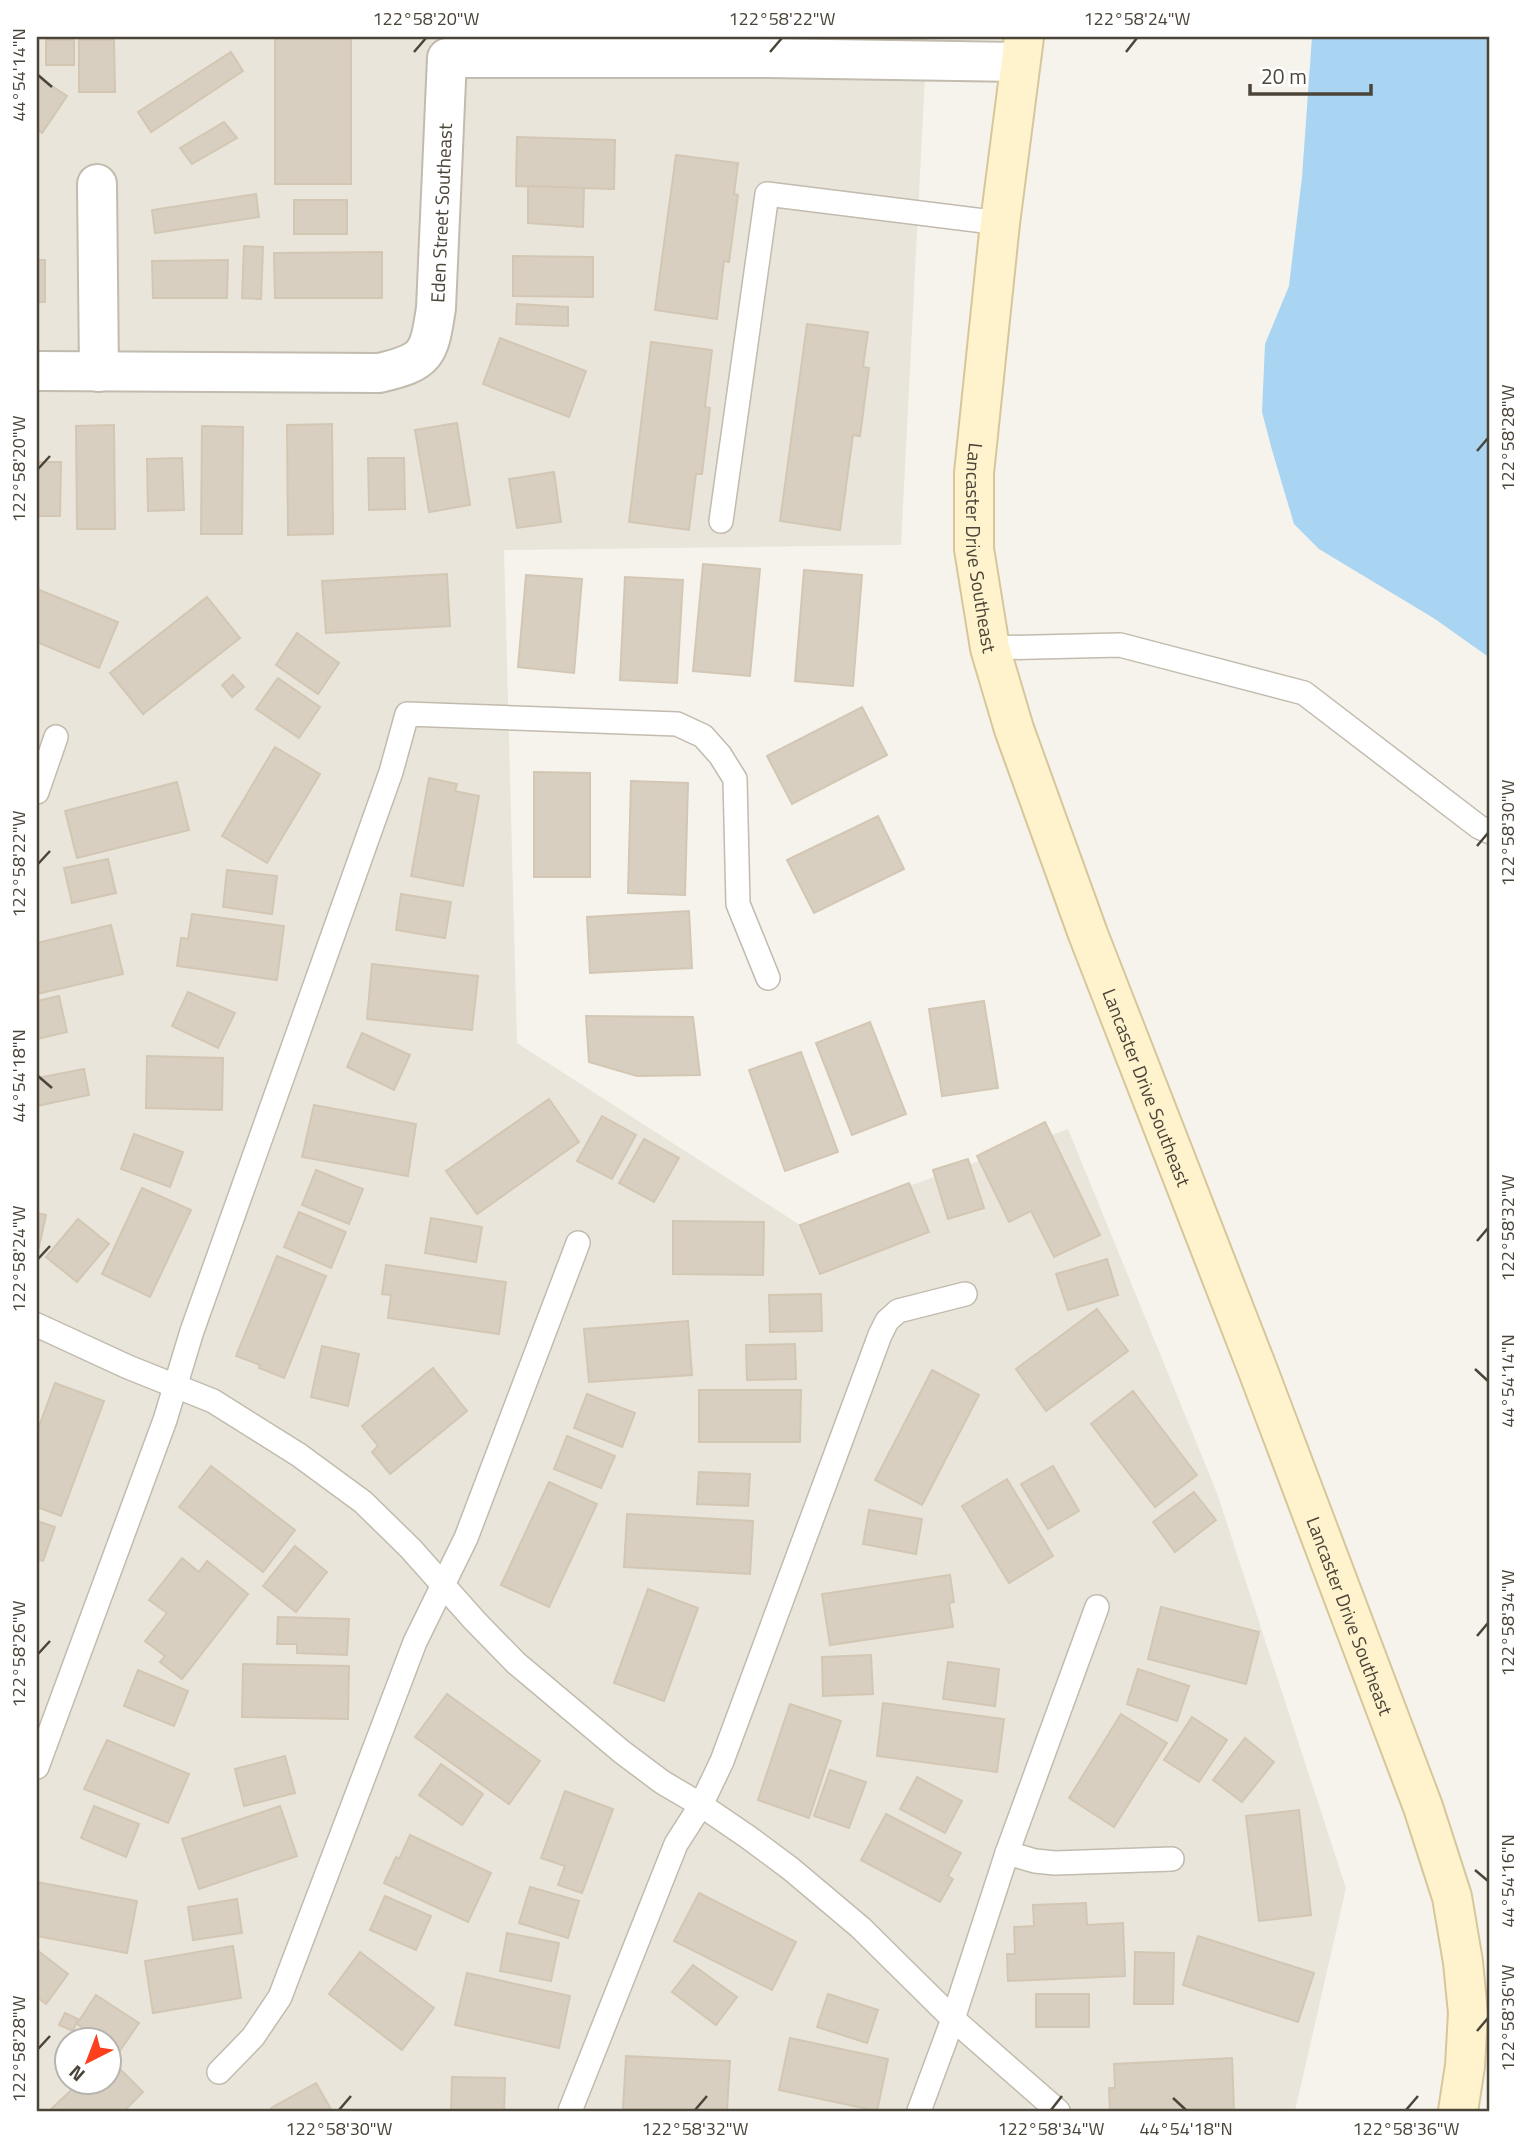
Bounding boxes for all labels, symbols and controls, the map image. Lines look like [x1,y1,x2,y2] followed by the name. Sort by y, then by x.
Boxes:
[372,5,480,32] text: 122°58'20"W
[728,5,836,32] text: 122°58'22"W
[1083,5,1191,32] text: 122°58'24"W
[5,28,32,122] text: 44°54'14"N
[1250,52,1371,96] scale bar
[1261,60,1307,92] text: 20 m
[422,122,459,303] street label: Eden Street Southeast
[1494,384,1521,492] text: 122°58'28"W
[5,415,32,523] text: 122°58'20"W
[960,442,1005,656] street label: Lancaster Drive Southeast
[1494,779,1521,887] text: 122°58'30"W
[5,810,32,918] text: 122°58'22"W
[1096,984,1199,1191] street label: Lancaster Drive Southeast
[5,1029,32,1123] text: 44°54'18"N
[1494,1174,1521,1282] text: 122°58'32"W
[5,1205,32,1313] text: 122°58'24"W
[1494,1334,1521,1428] text: 44°54'14"N
[1300,1512,1401,1719] street label: Lancaster Drive Southeast
[1494,1569,1521,1677] text: 122°58'34"W
[5,1600,32,1708] text: 122°58'26"W
[1494,1834,1521,1928] text: 44°54'16"N
[1494,1964,1521,2072] text: 122°58'36"W
[5,1995,32,2103] text: 122°58'28"W
[52,2025,122,2096] north arrow
[62,2059,91,2089] text: N
[285,2115,393,2142] text: 122°58'30"W
[641,2115,749,2142] text: 122°58'32"W
[997,2115,1105,2142] text: 122°58'34"W
[1139,2115,1233,2142] text: 44°54'18"N
[1352,2115,1460,2142] text: 122°58'36"W

